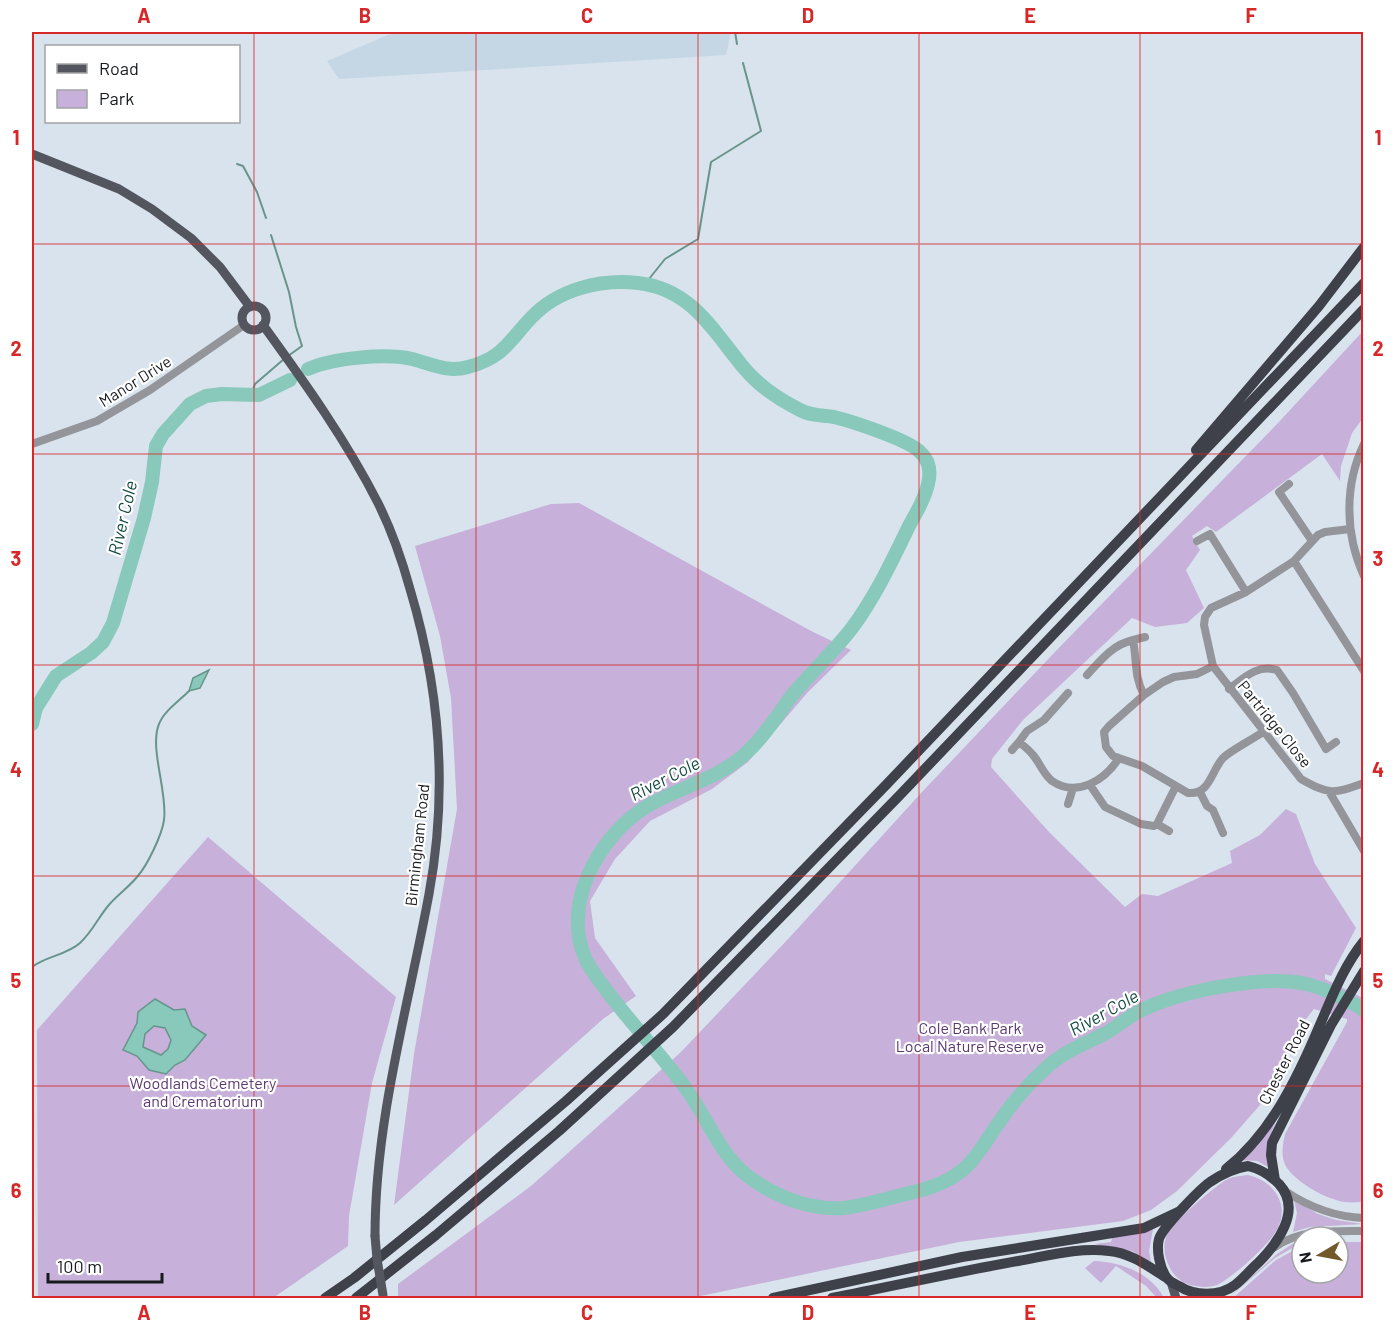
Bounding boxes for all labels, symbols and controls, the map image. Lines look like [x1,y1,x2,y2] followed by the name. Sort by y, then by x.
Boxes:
[137,3,151,27] text: A
[359,3,371,27] text: B
[581,3,593,27] text: C
[802,3,814,27] text: D
[1024,3,1036,27] text: E
[1245,3,1257,27] text: F
[45,45,240,123] legend
[99,57,139,79] text: Road
[99,87,134,109] text: Park
[12,125,20,149] text: 1
[1374,125,1382,149] text: 1
[10,336,22,360] text: 2
[1372,336,1384,360] text: 2
[95,351,174,410] street label: Manor Drive
[103,478,141,557] water label: River Cole
[11,546,21,570] text: 3
[1373,546,1383,570] text: 3
[1234,676,1316,771] street label: Partridge Close
[626,751,703,805] water label: River Cole
[10,757,22,781] text: 4
[1372,757,1384,781] text: 4
[401,783,432,907] street label: Birmingham Road
[11,968,22,992] text: 5
[1373,968,1384,992] text: 5
[1065,984,1142,1040] water label: River Cole
[1254,1016,1313,1107] street label: Chester Road
[896,1018,1044,1055] park label: Cole Bank Park Local Nature Reserve
[130,1073,277,1110] park label: Woodlands Cemetery and Crematorium
[11,1178,22,1202] text: 6
[1373,1178,1384,1202] text: 6
[1290,1225,1350,1285] north arrow
[48,1246,162,1284] scale bar
[1294,1251,1315,1265] text: N
[57,1255,102,1277] text: 100 m
[137,1300,151,1324] text: A
[359,1300,371,1324] text: B
[581,1300,593,1324] text: C
[802,1300,814,1324] text: D
[1024,1300,1036,1324] text: E
[1245,1300,1257,1324] text: F

